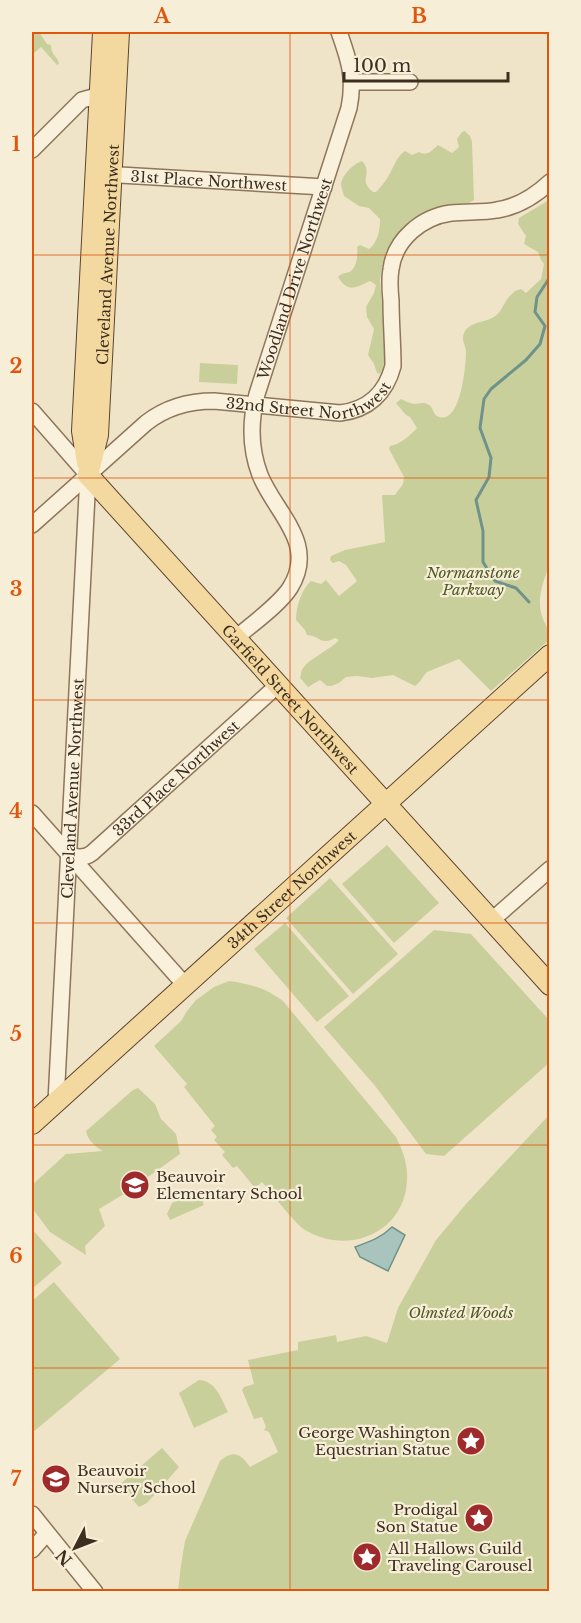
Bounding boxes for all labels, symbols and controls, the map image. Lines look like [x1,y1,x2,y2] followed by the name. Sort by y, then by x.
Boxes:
[153,4,171,28] text: A
[411,4,427,28] text: B
[344,45,508,83] scale bar
[353,55,411,77] text: 100 m
[12,132,21,156] text: 1
[92,143,123,365] street label: Cleveland Avenue Northwest
[130,166,288,194] street label: 31st Place Northwest
[252,175,336,383] street label: Woodland Drive Northwest
[9,354,23,378] text: 2
[225,378,395,423] street label: 32nd Street Northwest
[425,563,520,599] park label: Normanstone Parkway
[10,577,22,601] text: 3
[218,620,364,778] street label: Garfield Street Northwest
[57,677,87,899] street label: Cleveland Avenue Northwest
[108,715,243,839] street label: 33rd Place Northwest
[9,799,23,823] text: 4
[223,826,360,952] street label: 34th Street Northwest
[10,1022,22,1046] text: 5
[156,1167,303,1203] place label: Beauvoir Elementary School
[119,1169,151,1201] school or university icon: Beauvoir Elementary School
[9,1244,23,1268] text: 6
[408,1303,514,1322] park label: Olmsted Woods
[298,1423,450,1459] place label: George Washington Equestrian Statue
[455,1425,487,1457] place icon: George Washington Equestrian Statue
[77,1461,196,1497] place label: Beauvoir Nursery School
[40,1463,72,1495] school or university icon: Beauvoir Nursery School
[11,1467,22,1491] text: 7
[376,1500,458,1536] place label: Prodigal Son Statue
[463,1502,495,1534] place icon: Prodigal Son Statue
[45,1518,105,1578] north arrow
[387,1539,533,1575] place label: All Hallows Guild Traveling Carousel
[351,1541,383,1573] place icon: All Hallows Guild Traveling Carousel
[51,1546,76,1570] text: N

